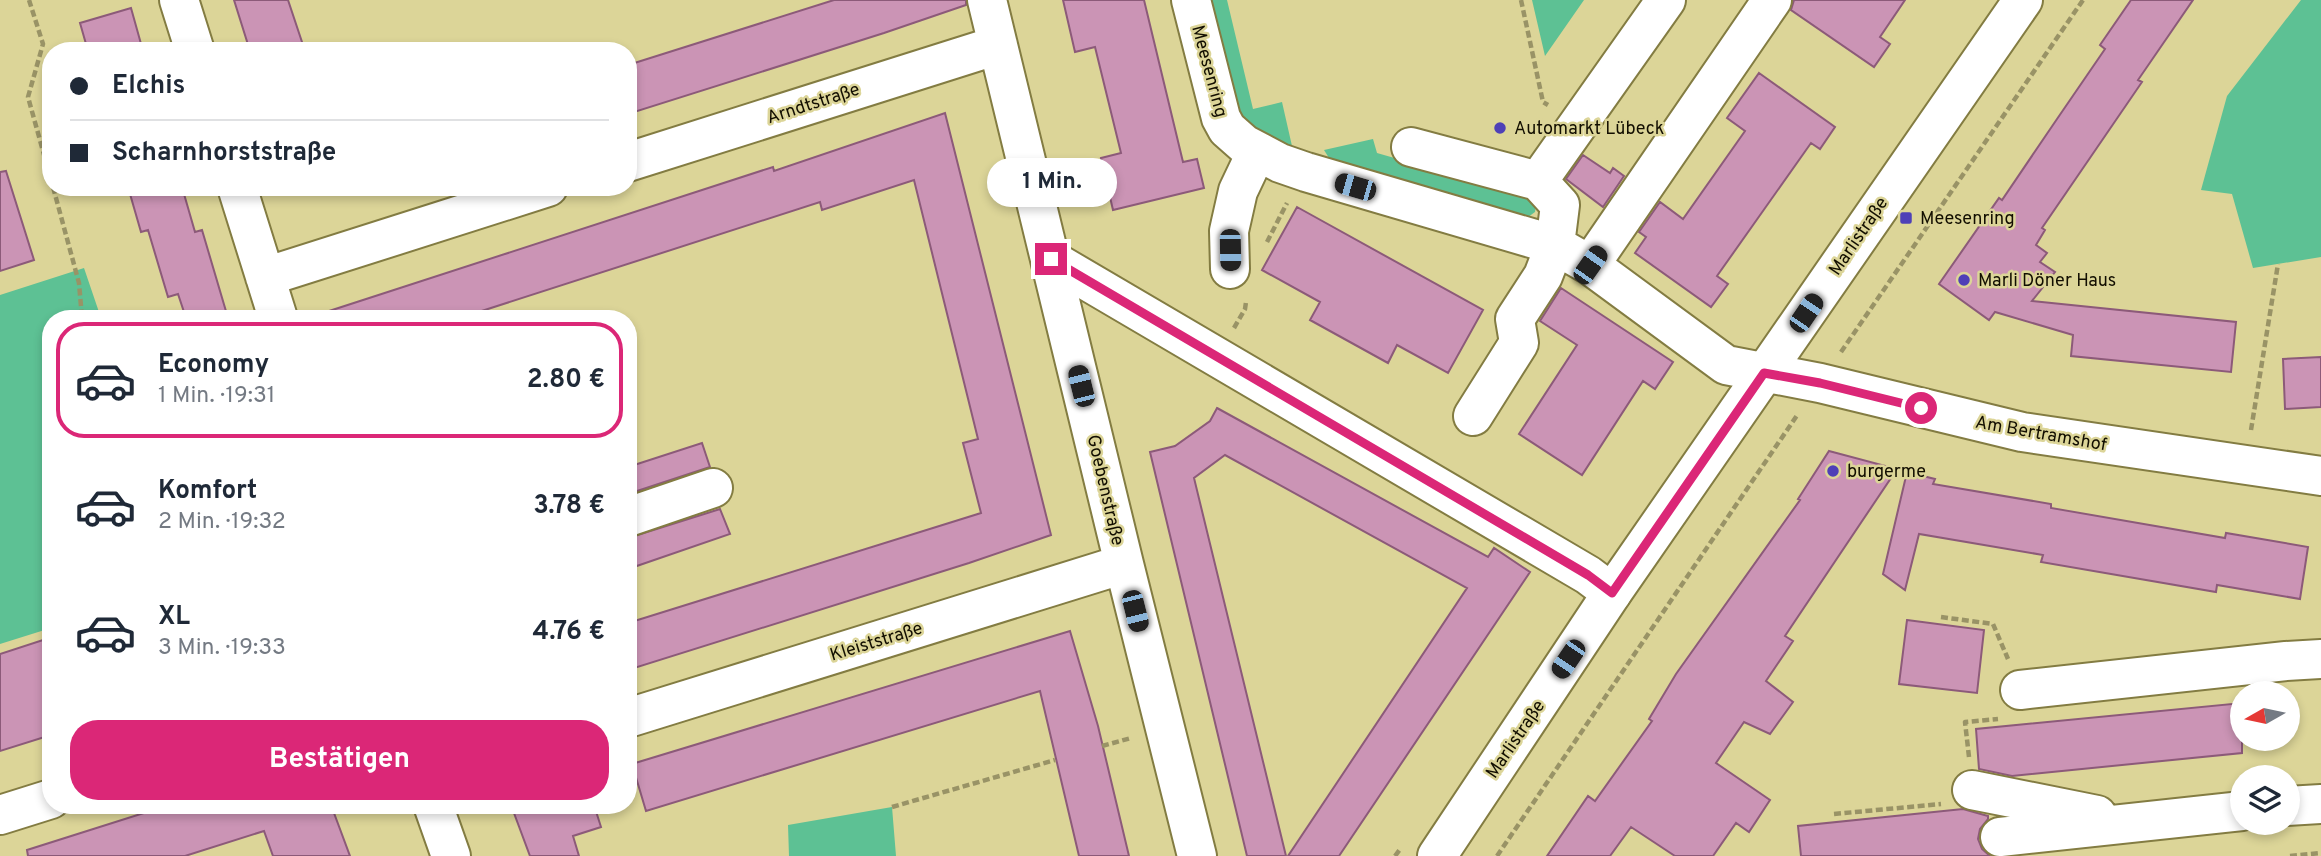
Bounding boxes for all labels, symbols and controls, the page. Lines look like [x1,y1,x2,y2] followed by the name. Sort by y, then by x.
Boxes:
[1185,23,1232,120] street label: Meesenring
[112,70,185,103] text: Elchis
[764,79,863,130] street label: Arndtstraße
[1514,118,1664,141] place label: Automarkt Lübeck
[1492,120,1508,136] marker: Automarkt Lübeck
[112,137,336,170] text: Scharnhorststraße
[986,158,1116,206] callout: 1 Min.
[1022,168,1082,197] text: 1 Min.
[1332,171,1379,203] car
[1825,193,1894,281] street label: Marlistraße
[1920,208,2015,231] place label: Meesenring
[1898,210,1914,226] marker: Meesenring
[1220,229,1241,271] car
[1570,242,1611,288] car
[1035,243,1067,275] route end
[1978,270,2116,293] place label: Marli Döner Haus
[1956,272,1972,288] marker: Marli Döner Haus
[1786,290,1827,336] car
[74,349,137,412] icon: car
[158,349,269,382] text: Economy
[1066,363,1097,409] car
[527,364,605,397] text: 2.80 €
[158,382,275,411] text: 1 Min. · 19:31
[1905,392,1937,424] route start
[1973,412,2108,457] street label: Am Bertramshof
[1081,433,1128,548] street label: Goebenstraße
[1847,461,1926,484] place label: burgerme
[1825,463,1841,479] marker: burgerme
[74,475,137,538] icon: car
[158,475,257,508] text: Komfort
[533,490,605,523] text: 3.78 €
[158,508,286,537] text: 2 Min. · 19:32
[1120,588,1151,634] car
[74,601,137,664] icon: car
[158,601,190,634] text: XL
[533,616,605,649] text: 4.76 €
[827,617,926,667] street label: Kleiststraße
[158,634,286,663] text: 3 Min. · 19:33
[1548,636,1589,682] car
[2230,681,2300,751] north arrow
[2230,681,2300,835] map controls
[1482,696,1551,784] street label: Marlistraße
[70,720,609,800] button: Bestätigen
[2230,765,2300,835] button: layers

